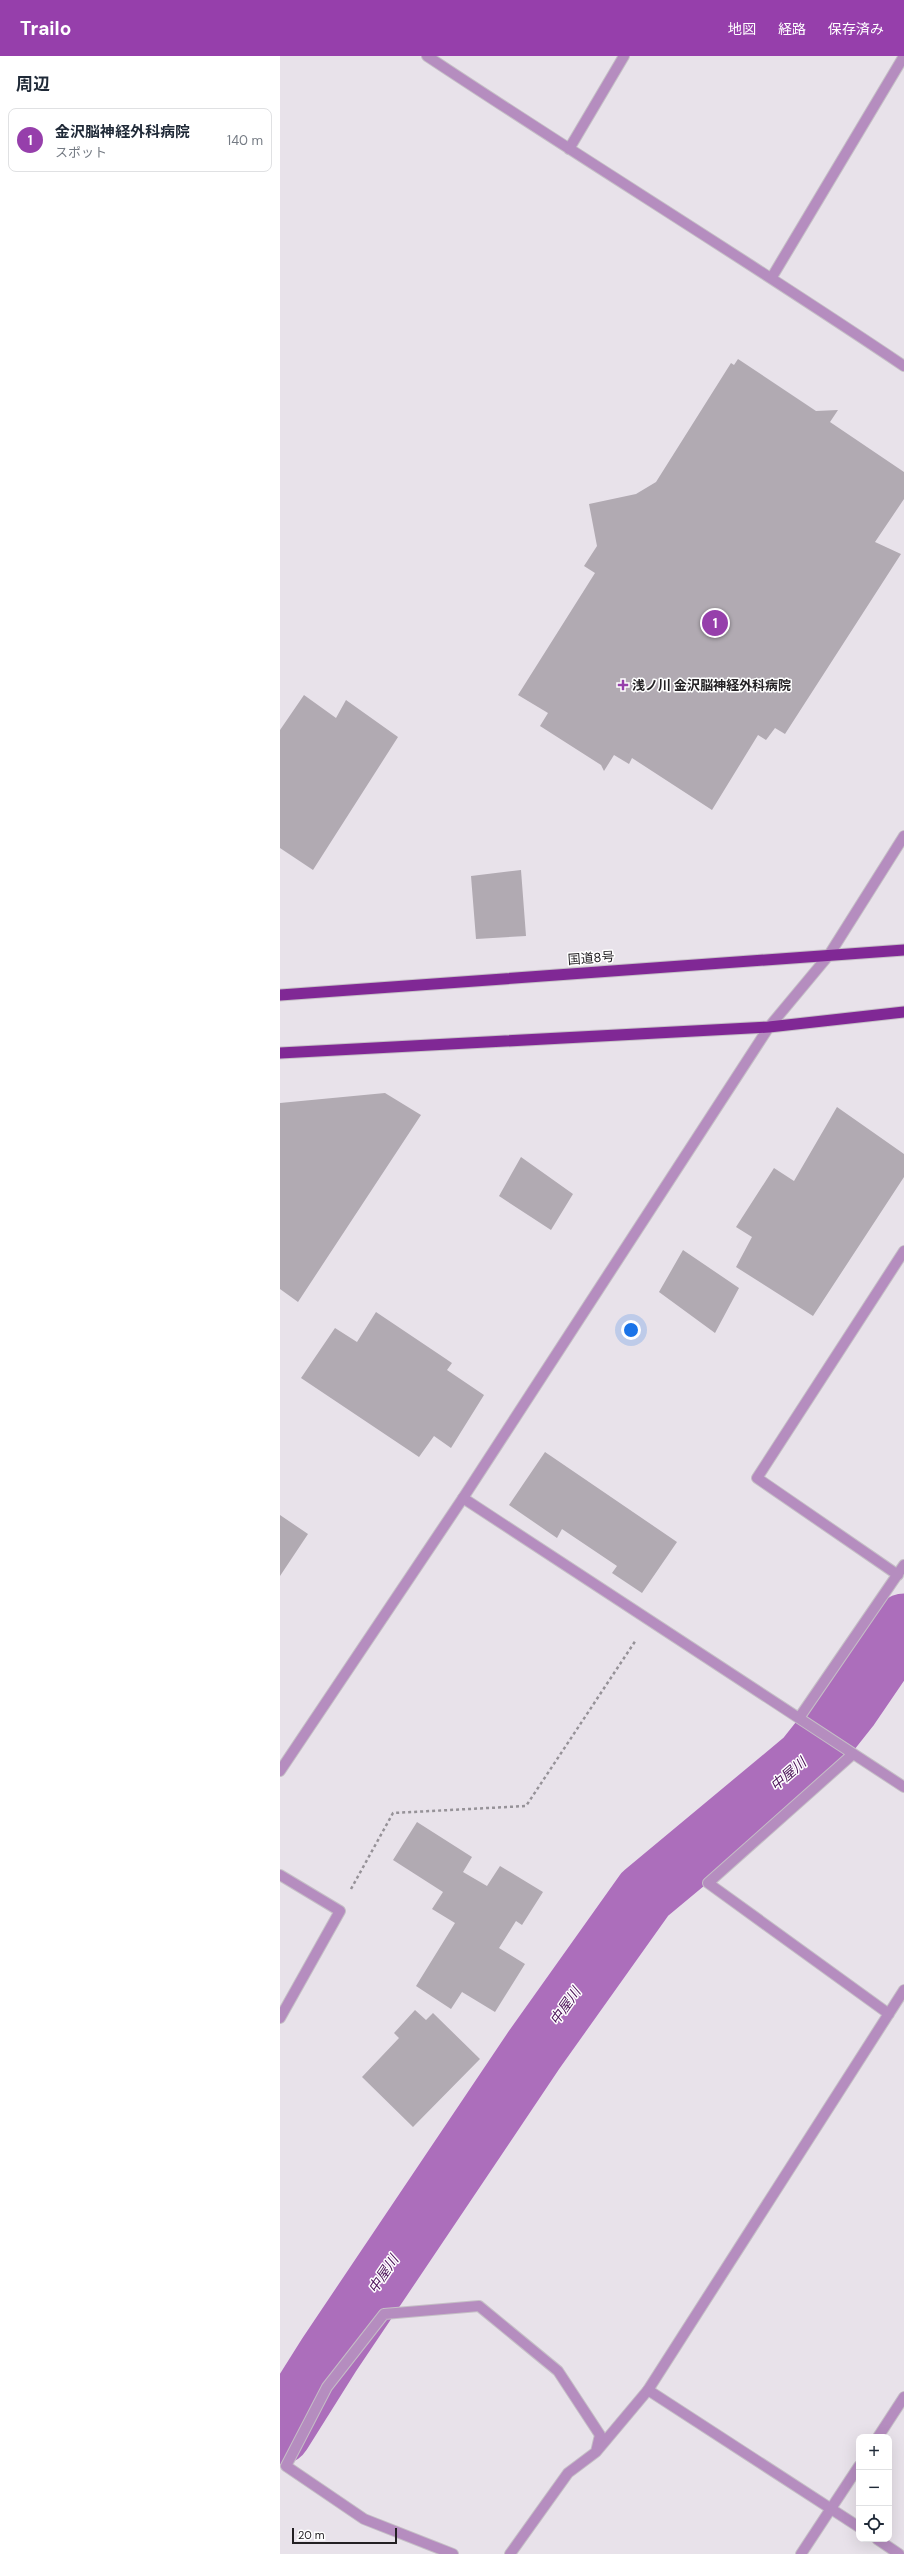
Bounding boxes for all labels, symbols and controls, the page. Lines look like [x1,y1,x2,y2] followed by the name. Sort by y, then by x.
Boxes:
[20,16,71,41] text: Trailo
[728,20,756,38] text: 地図
[778,20,806,38] text: 経路
[828,20,884,38] text: 保存済み
[16,73,50,95] text: 周辺
[55,122,190,142] text: 金沢脳神経外科病院
[28,132,32,149] text: 1
[227,132,263,149] text: 140 m
[55,144,107,161] text: スポット
[702,608,728,638] pin: 1
[632,677,791,694] place label: 浅ノ川 金沢脳神経外科病院
[617,679,629,691] marker: 浅ノ川 金沢脳神経外科病院
[567,948,615,968] street label: 国道8号
[621,1320,641,1340] your location
[766,1752,811,1795] water label: 中屋川
[546,1982,586,2028] water label: 中屋川
[364,2250,403,2296] water label: 中屋川
[856,2434,892,2542] map controls
[856,2434,892,2470] button: +
[856,2470,892,2506] button: −
[856,2506,892,2542] button: locate
[292,2526,397,2545] scale bar
[298,2528,324,2542] text: 20 m

